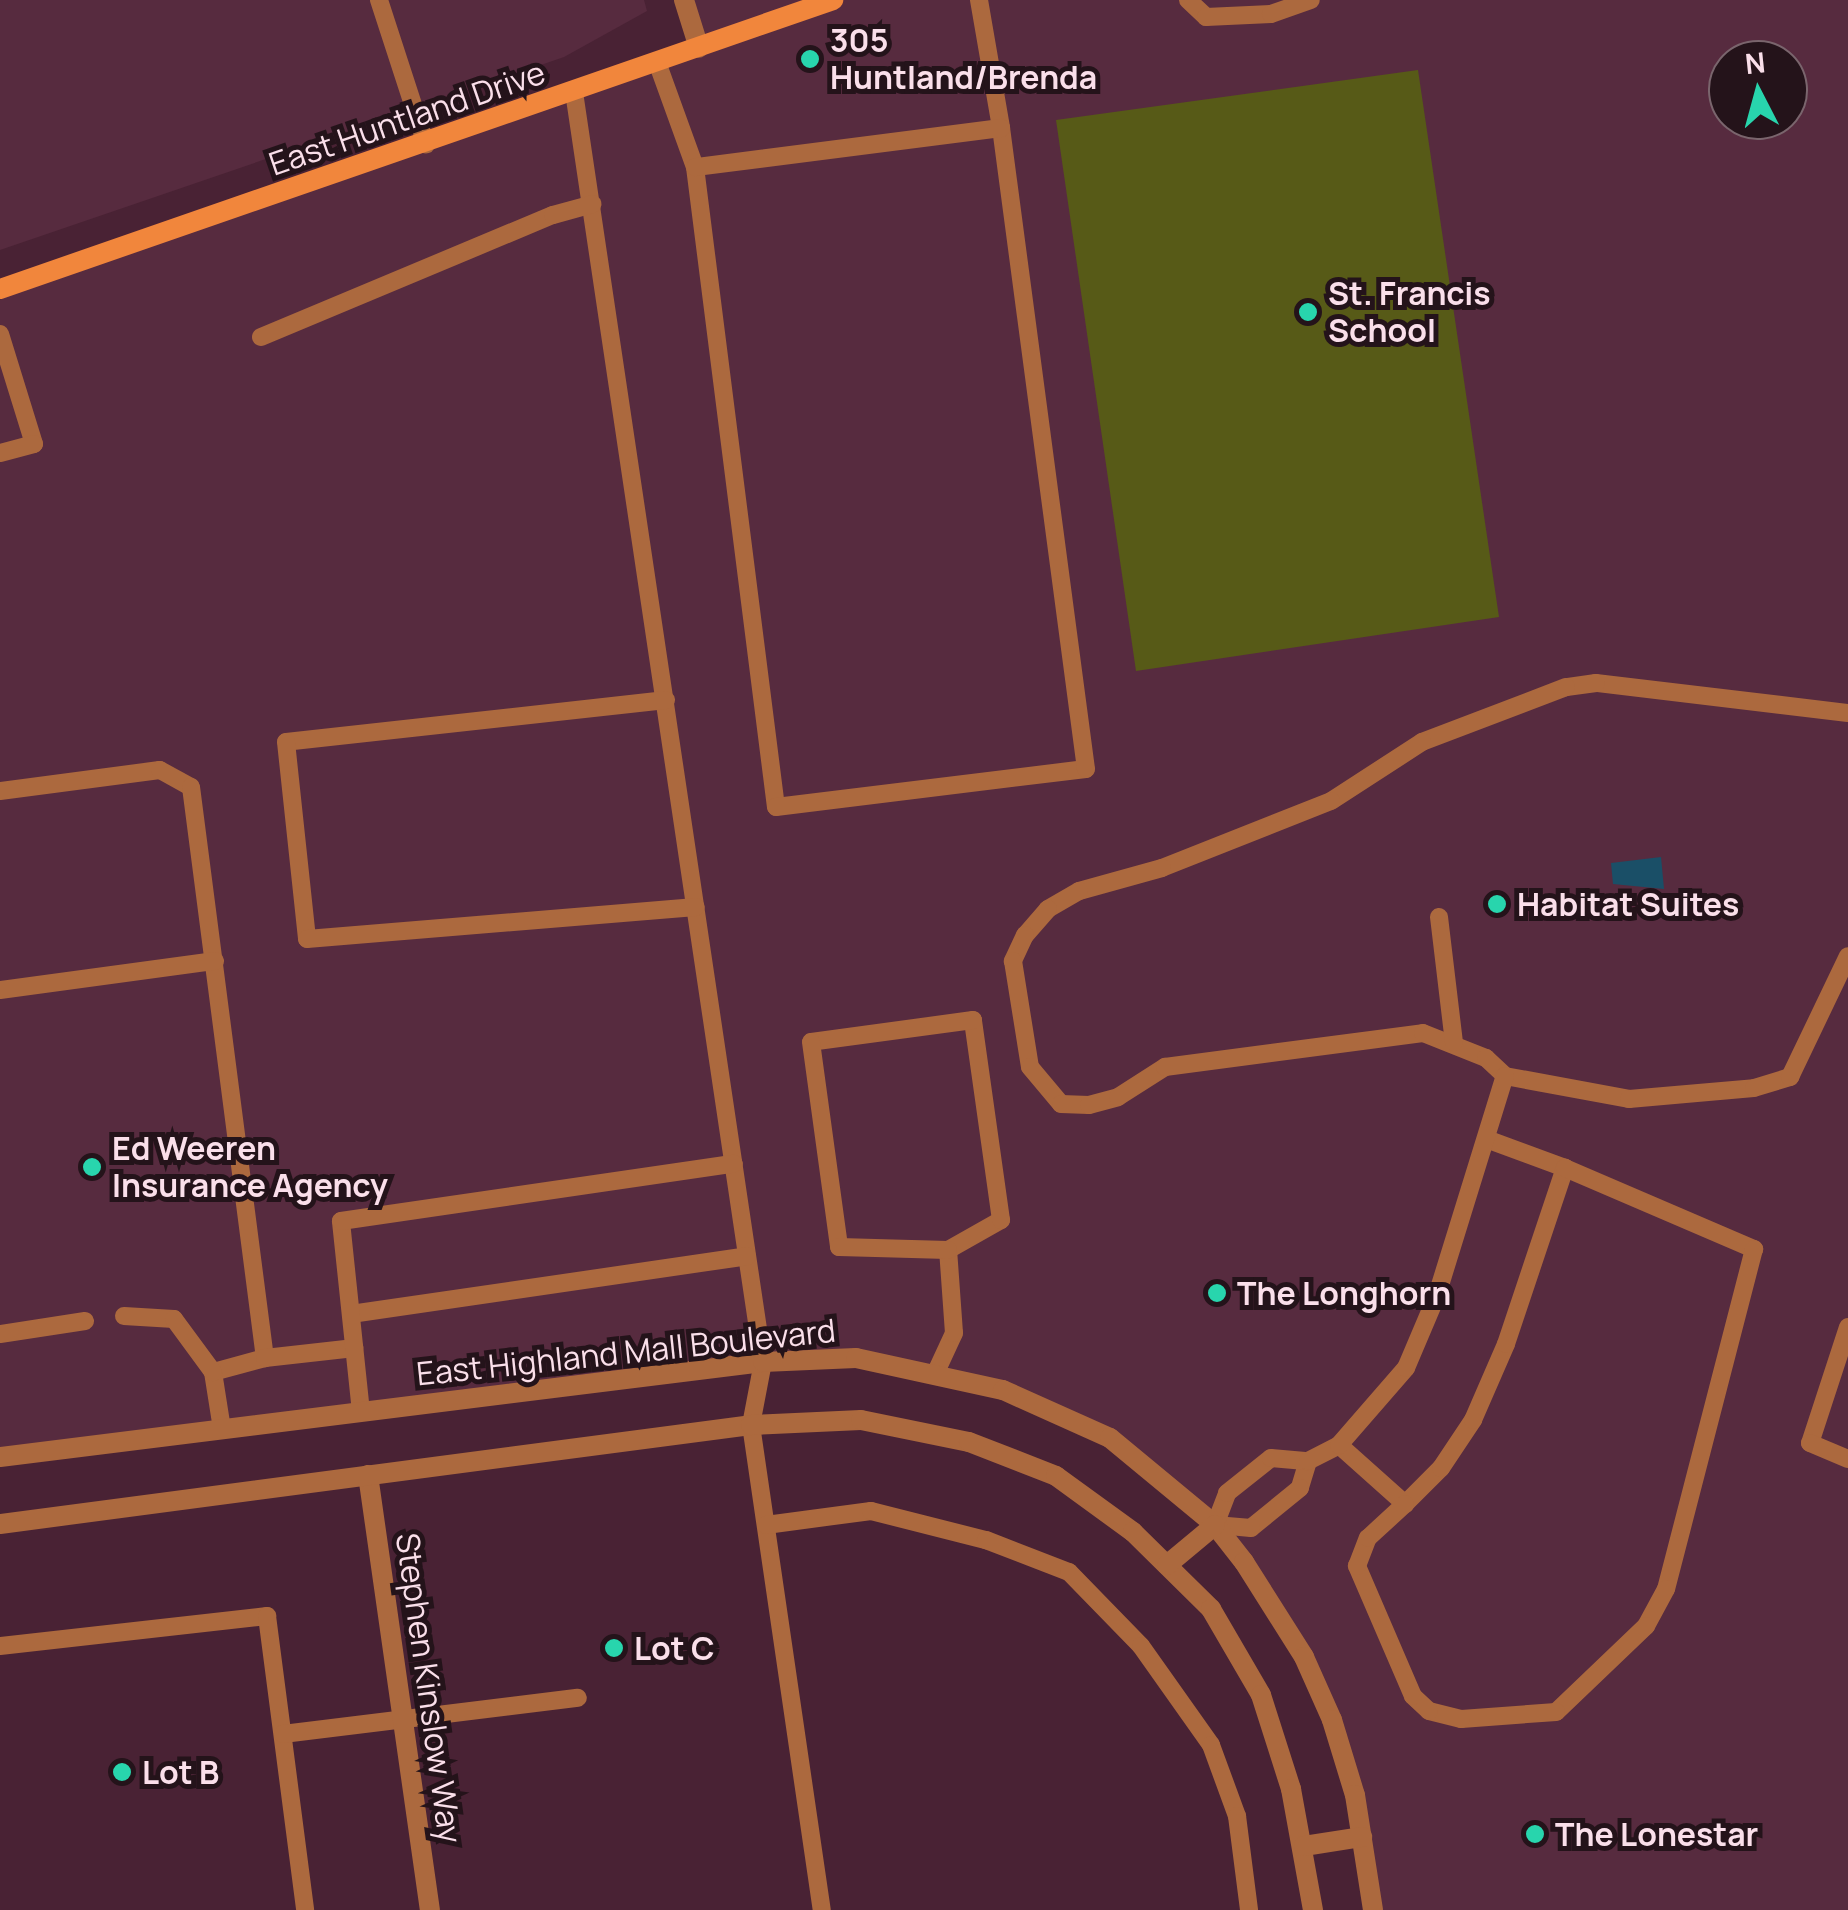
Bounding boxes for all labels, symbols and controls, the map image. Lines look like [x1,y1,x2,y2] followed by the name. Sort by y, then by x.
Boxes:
[830,22,1097,97] place label: 305 Huntland/Brenda
[1708,40,1808,140] north arrow
[1743,42,1767,82] text: N
[799,48,821,70] marker: 305 Huntland/Brenda
[264,53,550,183] street label: East Huntland Drive
[1328,275,1491,350] place label: St. Francis School
[1297,301,1319,323] marker: St. Francis School
[1517,885,1739,923] place label: Habitat Suites
[1486,893,1508,915] marker: Habitat Suites
[112,1130,388,1205] place label: Ed Weeren Insurance Agency
[81,1156,103,1178] marker: Ed Weeren Insurance Agency
[1237,1274,1451,1312] place label: The Longhorn
[1206,1282,1228,1304] marker: The Longhorn
[415,1311,837,1393] street label: East Highland Mall Boulevard
[388,1530,470,1846] street label: Stephen Kinslow Way
[634,1629,715,1667] place label: Lot C
[603,1637,625,1659] marker: Lot C
[142,1753,219,1791] place label: Lot B
[111,1761,133,1783] marker: Lot B
[1555,1815,1758,1853] place label: The Lonestar
[1524,1823,1546,1845] marker: The Lonestar

